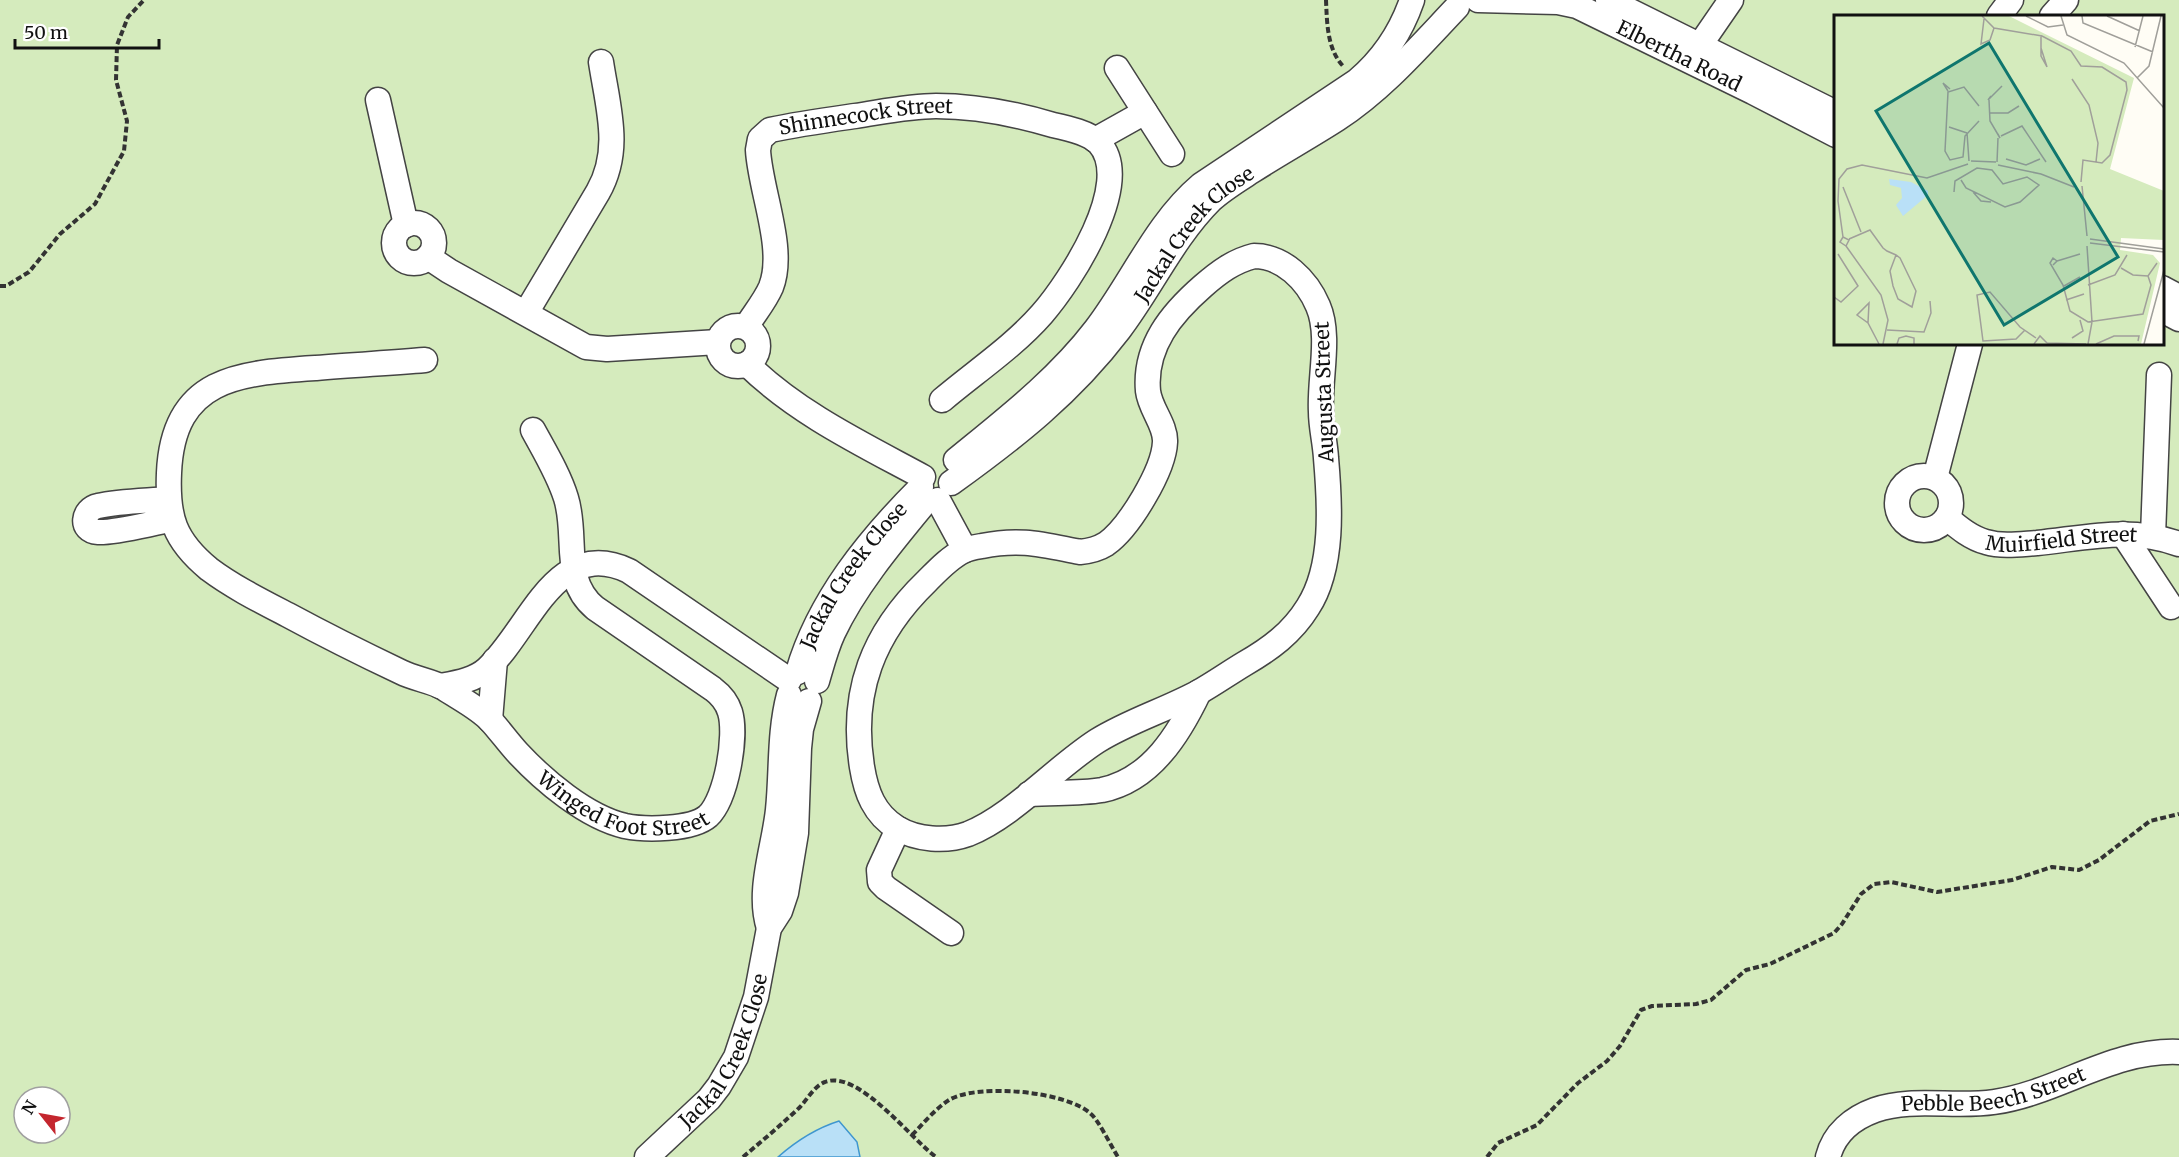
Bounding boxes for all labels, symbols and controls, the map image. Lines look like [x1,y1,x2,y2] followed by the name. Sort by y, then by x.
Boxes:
[15,12,159,50] scale bar
[1613,14,1746,96] street label: Elbertha Road
[1834,15,2164,345] inset map
[24,21,68,44] text: 50 m
[777,93,954,140] street label: Shinnecock Street
[1128,160,1258,308] street label: Jackal Creek Close
[1309,321,1338,464] street label: Augusta Street
[794,497,912,653] street label: Jackal Creek Close
[1984,521,2138,557] street label: Muirfield Street
[532,765,714,840] street label: Winged Foot Street
[673,972,772,1133] street label: Jackal Creek Close
[1900,1061,2089,1116] street label: Pebble Beech Street
[12,1085,72,1145] north arrow
[17,1096,41,1118] text: N

